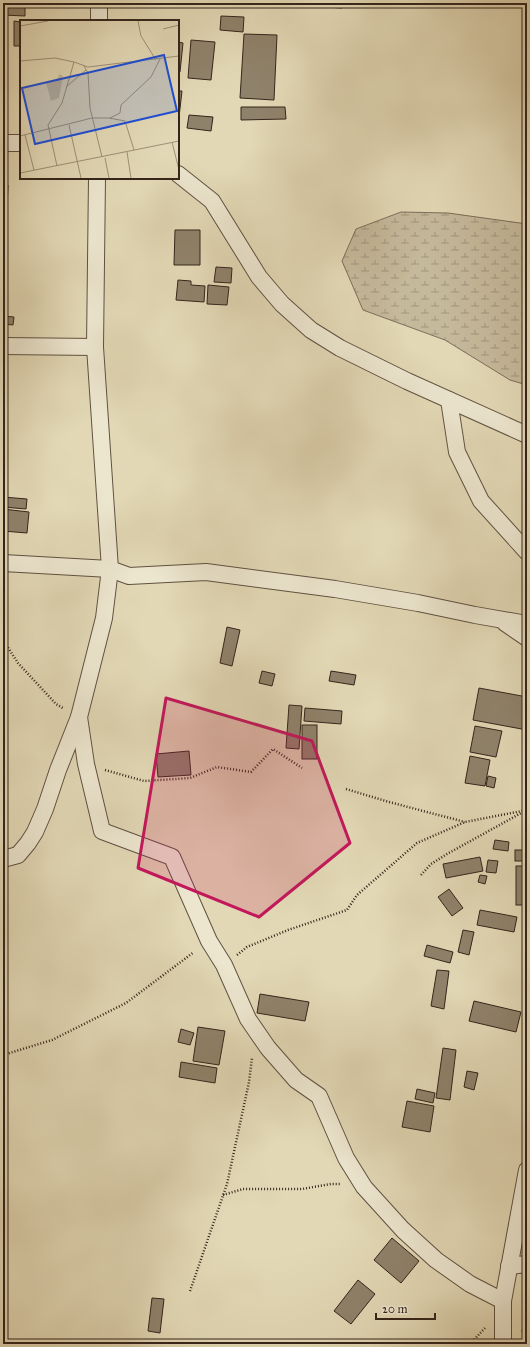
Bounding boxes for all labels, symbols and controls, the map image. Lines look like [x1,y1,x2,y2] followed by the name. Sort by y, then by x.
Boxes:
[20,20,179,179] inset map
[376,1295,435,1321] scale bar
[382,1302,408,1316] text: 20 m

